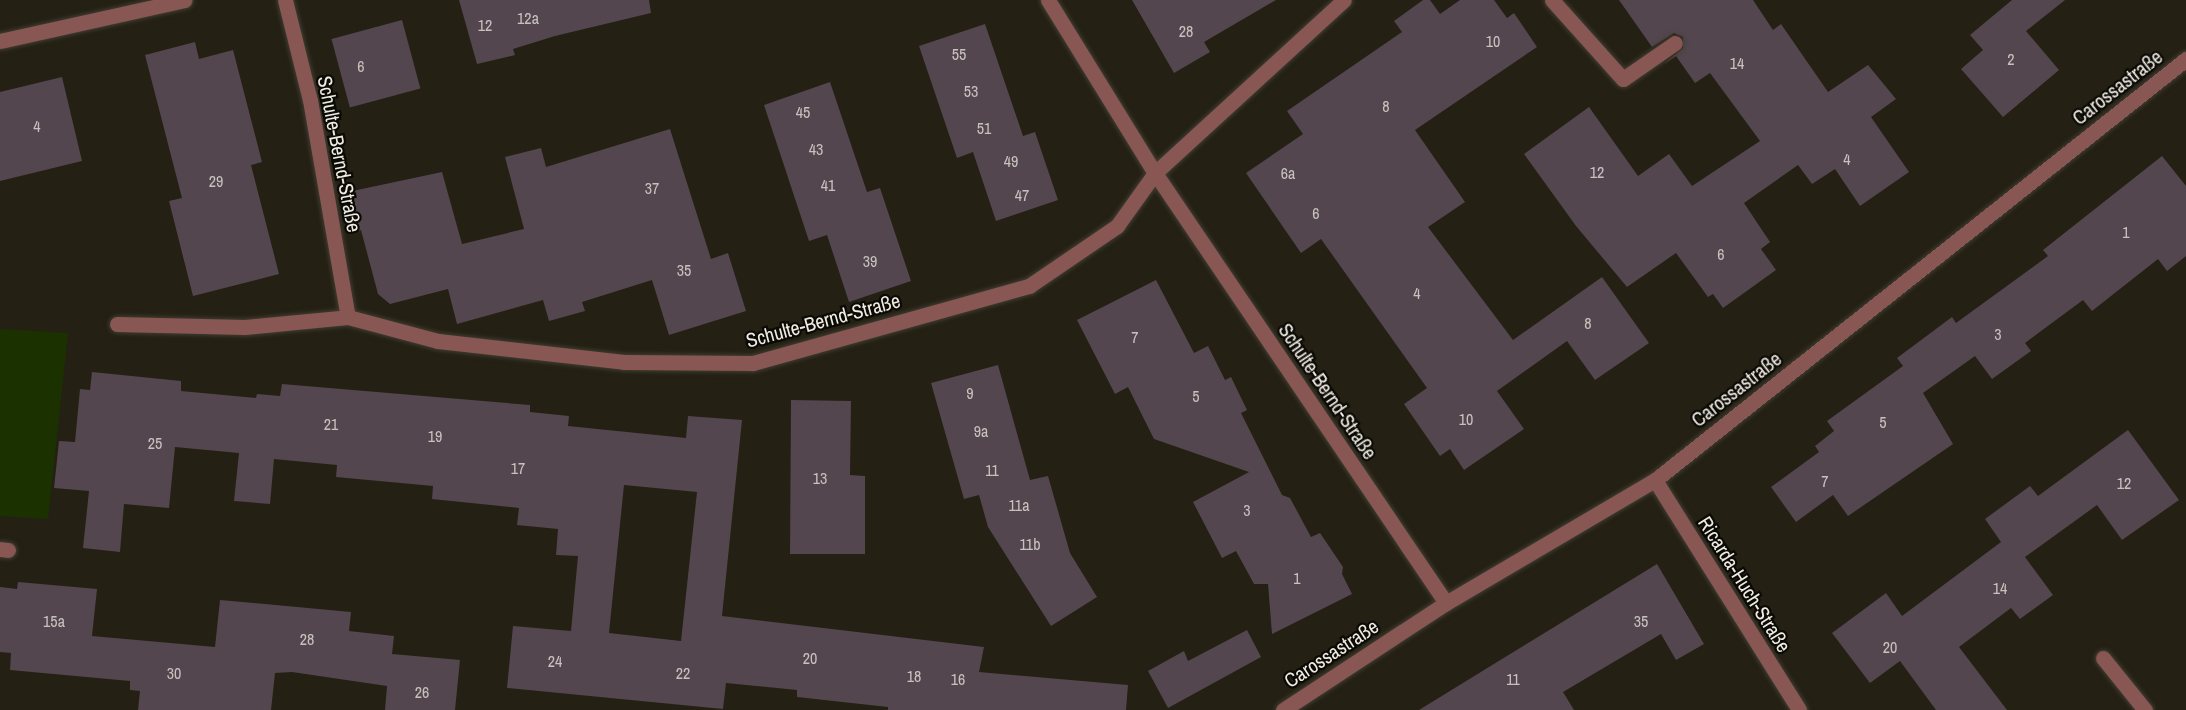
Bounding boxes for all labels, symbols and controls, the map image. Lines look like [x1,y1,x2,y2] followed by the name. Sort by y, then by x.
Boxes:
[517,8,539,28] house number: 12a
[478,15,492,35] house number: 12
[1179,21,1193,41] house number: 28
[1486,31,1500,51] house number: 10
[952,44,966,64] house number: 55
[2067,44,2167,130] street label: Carossastraße
[2007,49,2015,69] house number: 2
[1730,53,1744,73] house number: 14
[357,56,365,76] house number: 6
[313,74,367,234] street label: Schulte-Bernd-Straße
[964,81,978,101] house number: 53
[1382,96,1390,116] house number: 8
[796,102,810,122] house number: 45
[33,116,41,136] house number: 4
[977,118,991,138] house number: 51
[809,139,823,159] house number: 43
[1843,149,1851,169] house number: 4
[1004,151,1018,171] house number: 49
[1590,162,1604,182] house number: 12
[1281,163,1295,183] house number: 6a
[209,171,223,191] house number: 29
[821,175,835,195] house number: 41
[645,178,659,198] house number: 37
[1015,185,1029,205] house number: 47
[1312,203,1320,223] house number: 6
[2122,222,2130,242] house number: 1
[1717,244,1725,264] house number: 6
[863,251,877,271] house number: 39
[677,260,691,280] house number: 35
[1413,283,1421,303] house number: 4
[743,288,903,352] street label: Schulte-Bernd-Straße
[1584,313,1592,333] house number: 8
[1274,319,1382,463] street label: Schulte-Bernd-Straße
[1994,324,2002,344] house number: 3
[1131,327,1139,347] house number: 7
[1686,346,1786,432] street label: Carossastraße
[966,383,974,403] house number: 9
[1192,386,1200,406] house number: 5
[1459,409,1473,429] house number: 10
[1879,412,1887,432] house number: 5
[324,414,338,434] house number: 21
[974,421,988,441] house number: 9a
[428,426,442,446] house number: 19
[148,433,162,453] house number: 25
[511,458,525,478] house number: 17
[985,460,999,480] house number: 11
[813,468,827,488] house number: 13
[1821,471,1829,491] house number: 7
[2117,473,2131,493] house number: 12
[1009,495,1029,515] house number: 11a
[1243,500,1251,520] house number: 3
[1694,512,1796,656] street label: Ricarda-Huch-Straße
[1020,534,1040,554] house number: 11b
[1293,568,1301,588] house number: 1
[1993,578,2007,598] house number: 14
[43,611,65,631] house number: 15a
[1634,611,1648,631] house number: 35
[1279,614,1383,692] street label: Carossastraße
[300,629,314,649] house number: 28
[1883,637,1897,657] house number: 20
[803,648,817,668] house number: 20
[548,651,562,671] house number: 24
[167,663,181,683] house number: 30
[676,663,690,683] house number: 22
[907,666,921,686] house number: 18
[951,669,965,689] house number: 16
[1506,669,1520,689] house number: 11
[415,682,429,702] house number: 26

